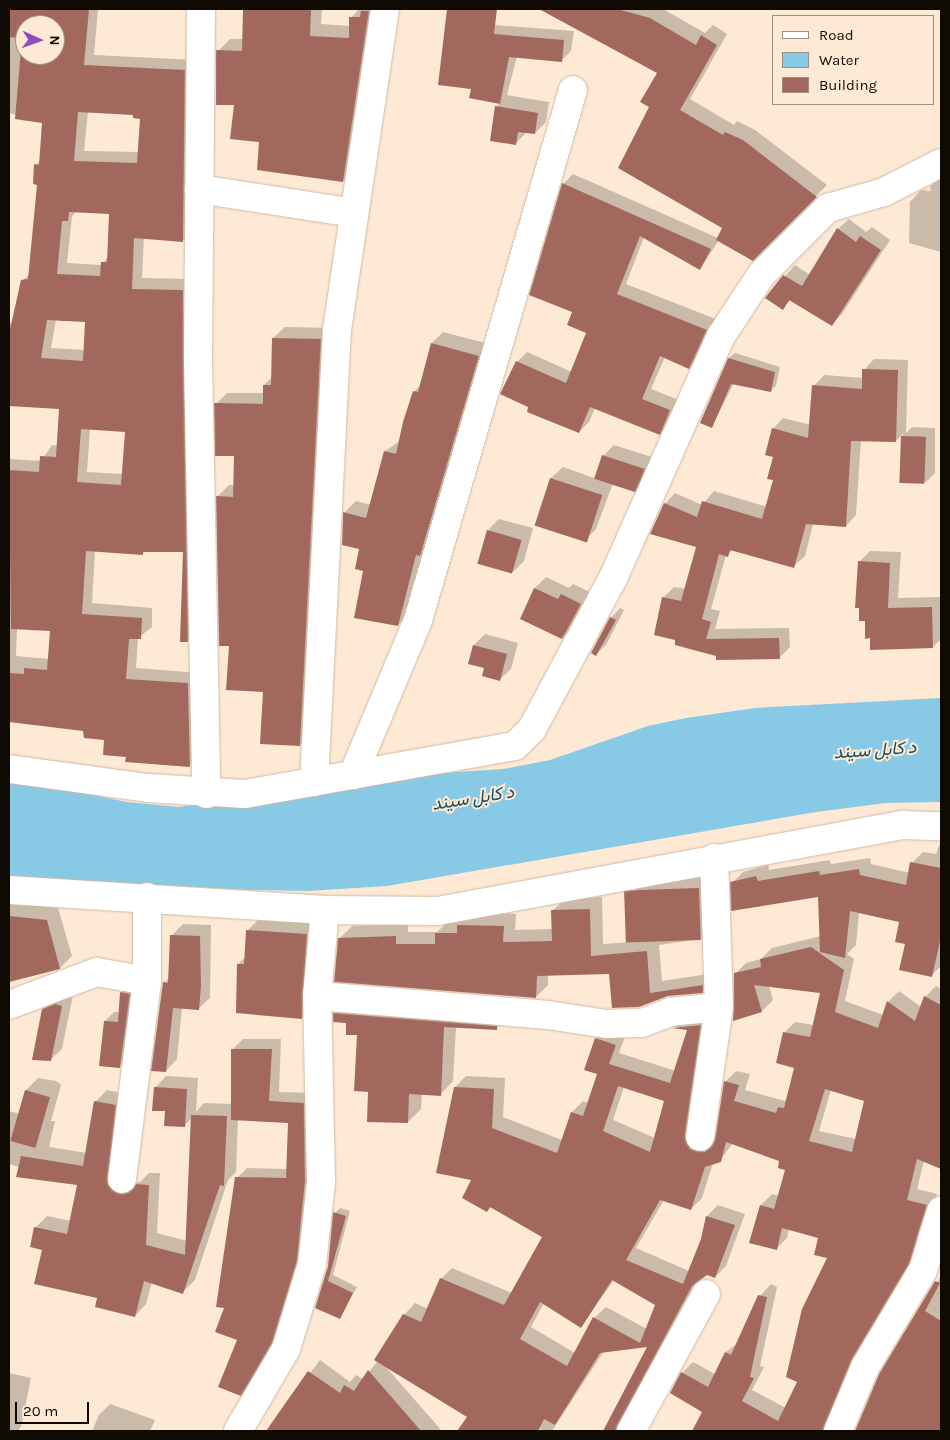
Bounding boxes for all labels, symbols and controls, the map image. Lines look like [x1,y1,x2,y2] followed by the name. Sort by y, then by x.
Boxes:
[15,15,65,65] north arrow
[772,15,935,105] legend
[819,26,854,44] text: Road
[46,35,63,46] text: N
[819,51,859,69] text: Water
[819,76,877,94] text: Building
[833,736,917,764] water label: د کابل سيند
[430,781,516,815] water label: د کابل سيند
[18,1392,91,1424] scale bar
[23,1402,58,1420] text: 20 m

